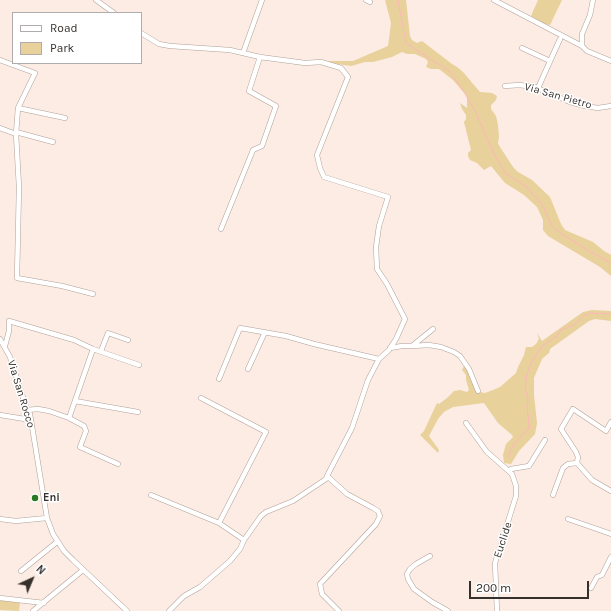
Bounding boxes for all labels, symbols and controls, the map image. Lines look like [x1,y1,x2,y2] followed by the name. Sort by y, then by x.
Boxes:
[12,12,142,64] legend
[50,21,78,35] text: Road
[50,41,74,55] text: Park
[523,80,593,112] street label: Via San Pietro
[4,359,38,429] street label: Via San Rocco
[43,491,60,505] place label: Eni
[30,493,40,503] marker: Eni
[491,520,515,560] street label: Euclide
[12,559,52,599] north arrow
[33,563,48,577] text: N
[471,573,591,599] scale bar
[476,581,511,595] text: 200 m

